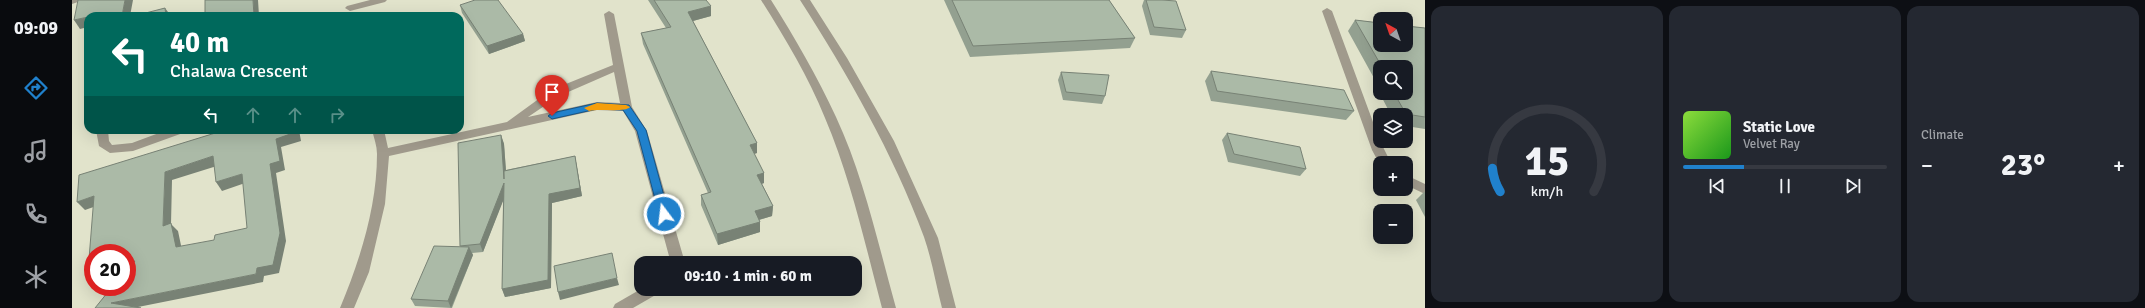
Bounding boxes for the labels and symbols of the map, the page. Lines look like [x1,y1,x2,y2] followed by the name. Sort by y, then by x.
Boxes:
[1373,12,1413,52] north arrow
[535,75,569,116] pin
[643,193,685,235] position arrow
[84,244,136,296] speed limit sign: 20

